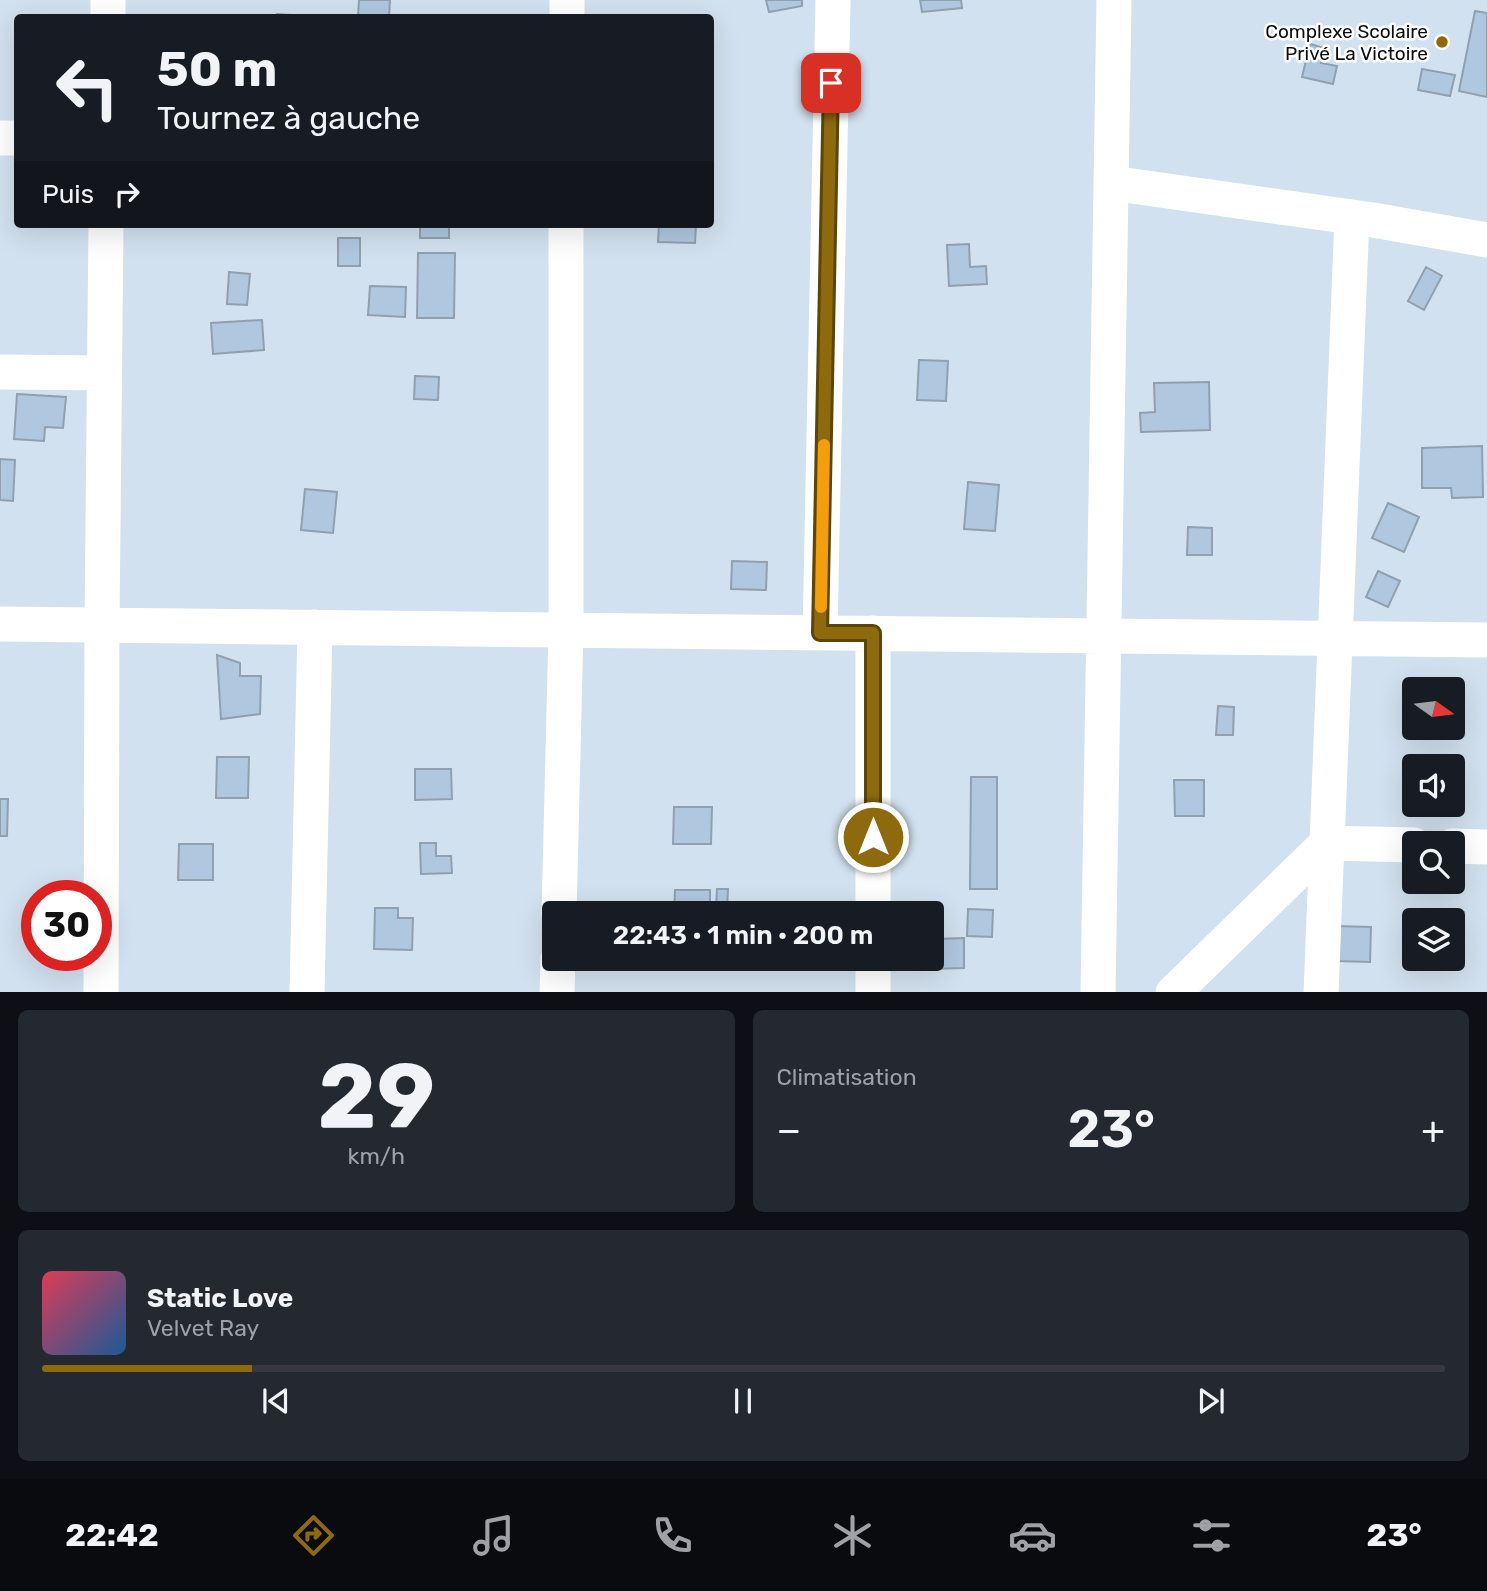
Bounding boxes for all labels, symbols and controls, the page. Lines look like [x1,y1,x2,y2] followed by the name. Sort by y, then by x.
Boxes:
[1265,20,1428,65] place label: Complexe Scolaire Privé La Victoire
[1434,34,1450,50] marker: Complexe Scolaire Privé La Victoire
[157,40,277,98] text: 50 m
[42,42,133,133] icon: left
[801,53,861,113] pin
[812,64,850,102] icon: arrive
[157,99,420,137] text: Tournez à gauche
[108,175,146,213] icon: right
[42,179,94,210] text: Puis
[1402,677,1465,740] north arrow
[1402,677,1465,971] map controls
[1402,754,1465,817] button: sound
[836,800,910,874] position arrow
[1402,831,1465,894] button: search
[21,880,112,971] speed limit sign: 30
[1402,908,1465,971] button: layers
[613,920,873,951] text: 22:43 · 1 min · 200 m
[318,1042,435,1150] text: 29
[777,1063,917,1091] text: Climatisation
[1068,1098,1155,1160] text: 23°
[777,1107,801,1153] text: −
[1421,1107,1445,1153] text: +
[348,1142,405,1170] text: km/h
[147,1283,293,1314] text: Static Love
[147,1314,259,1342] text: Velvet Ray
[257,1382,295,1420] icon: previous
[724,1382,762,1420] icon: pause
[1192,1382,1230,1420] icon: next
[289,1511,338,1560] icon: directions
[469,1511,518,1560] icon: music
[648,1511,697,1560] icon: phone
[828,1511,877,1560] icon: climate
[1008,1511,1057,1560] icon: car
[1187,1511,1236,1560] icon: filters
[65,1516,159,1554] text: 22:42
[1367,1516,1422,1554] text: 23°

